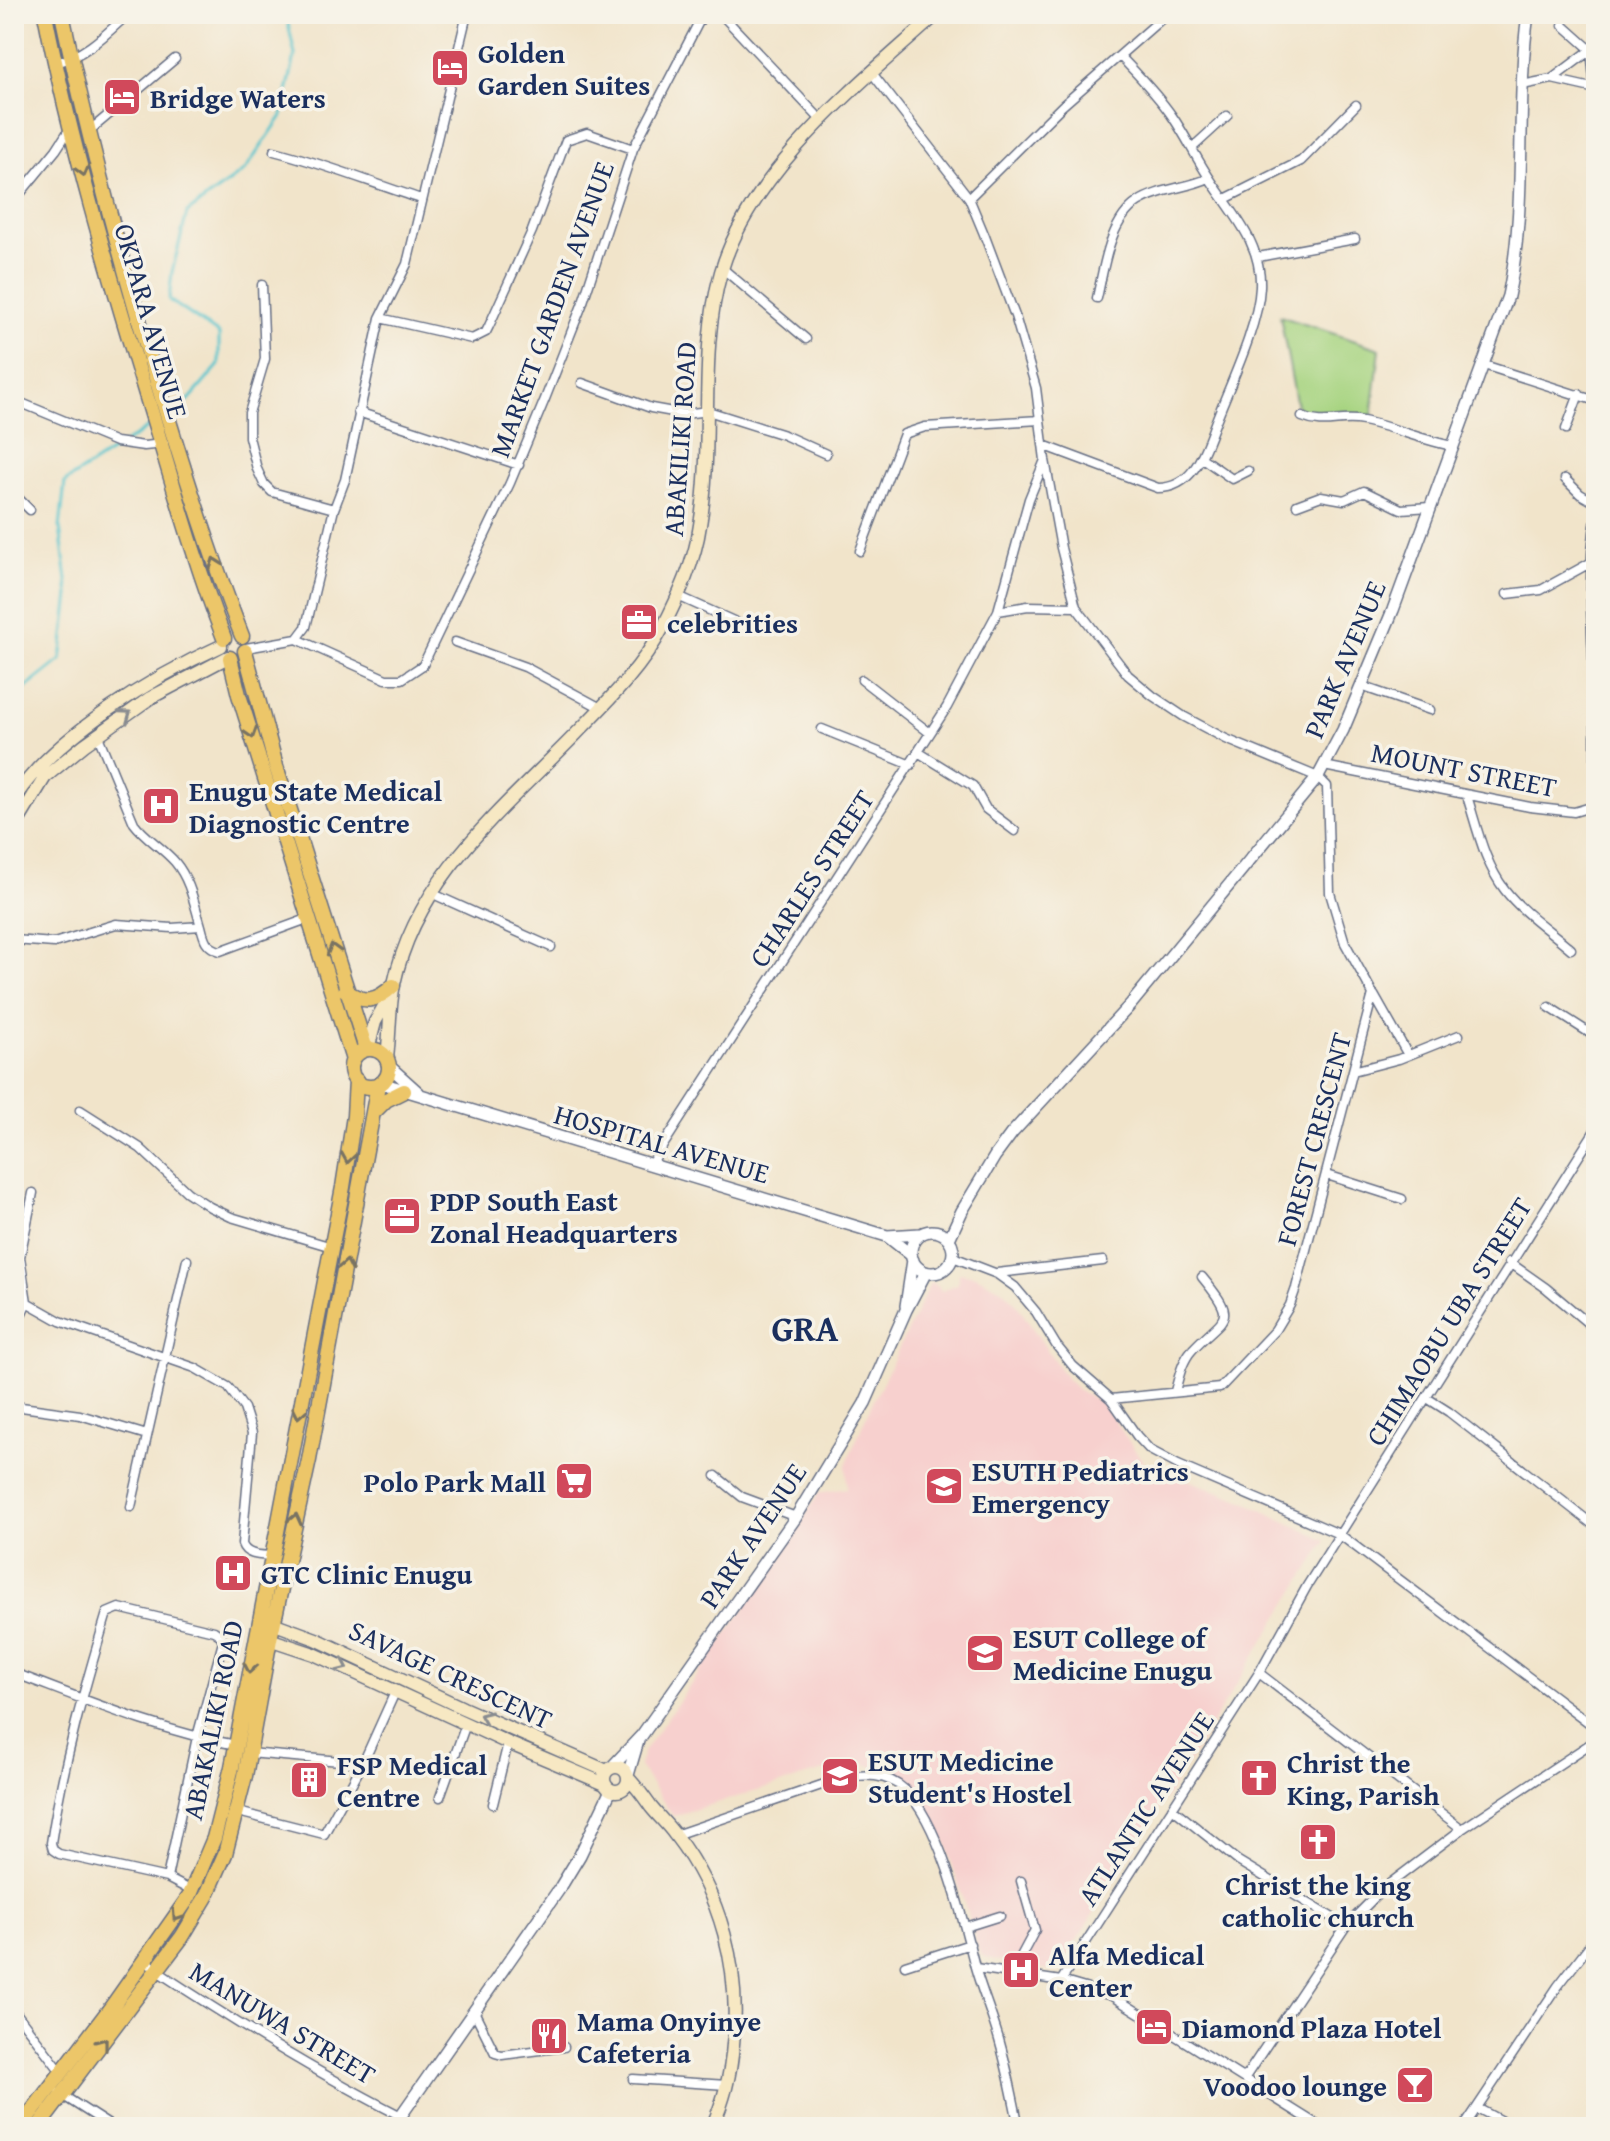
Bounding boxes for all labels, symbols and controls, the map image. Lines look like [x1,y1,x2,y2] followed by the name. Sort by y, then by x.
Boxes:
[478,32,650,105] place label: Golden Garden Suites
[429,47,471,89] hotel icon: Golden Garden Suites
[101,76,143,118] hotel icon: Bridge Waters
[150,77,326,118] place label: Bridge Waters
[478,155,624,463] street label: MARKET GARDEN AVENUE
[73,164,90,178] one-way arrow
[105,219,199,423] street label: OKPARA AVENUE
[652,340,706,538] street label: ABAKILIKI ROAD
[209,557,225,571] one-way arrow
[1292,574,1396,744] street label: PARK AVENUE
[618,601,660,643] office icon: celebrities
[667,602,798,643] place label: celebrities
[118,710,132,724] one-way arrow
[242,726,258,740] one-way arrow
[1368,731,1561,807] street label: MOUNT STREET
[189,770,443,843] place label: Enugu State Medical Diagnostic Centre
[738,781,884,975] street label: CHARLES STREET
[140,785,182,827] hospital icon: Enugu State Medical Diagnostic Centre
[326,942,342,956] one-way arrow
[1265,1028,1361,1250] street label: FOREST CRESCENT
[550,1093,774,1193] street label: HOSPITAL AVENUE
[340,1151,357,1165] one-way arrow
[430,1180,678,1253] place label: PDP South East Zonal Headquarters
[1355,1188,1541,1453] street label: CHIMAOBU UBA STREET
[381,1195,423,1237] office icon: PDP South East Zonal Headquarters
[337,1258,354,1272] one-way arrow
[771,1301,839,1354] district label: GRA
[291,1406,308,1420] one-way arrow
[972,1450,1189,1523] place label: ESUTH Pediatrics Emergency
[688,1454,816,1616] street label: PARK AVENUE
[553,1460,595,1502] supermarket icon: Polo Park Mall
[364,1461,546,1502] place label: Polo Park Mall
[923,1465,965,1507] school or university icon: ESUTH Pediatrics Emergency
[286,1513,303,1527] one-way arrow
[212,1552,254,1594] hospital icon: GTC Clinic Enugu
[261,1553,472,1594] place label: GTC Clinic Enugu
[343,1609,560,1739] street label: SAVAGE CRESCENT
[171,1616,253,1824] street label: ABAKALIKI ROAD
[1013,1617,1212,1690] place label: ESUT College of Medicine Enugu
[964,1632,1006,1674] school or university icon: ESUT College of Medicine Enugu
[335,1657,349,1673] one-way arrow
[242,1662,259,1675] one-way arrow
[1067,1703,1223,1913] street label: ATLANTIC AVENUE
[479,1711,493,1727] one-way arrow
[868,1740,1072,1813] place label: ESUT Medicine Student's Hostel
[1287,1742,1440,1815] place label: Christ the King, Parish
[337,1744,487,1817] place label: FSP Medical Centre
[819,1755,861,1797] school or university icon: ESUT Medicine Student's Hostel
[1238,1757,1280,1799] church icon: Christ the King, Parish
[288,1759,330,1801] building icon: FSP Medical Centre
[1297,1821,1339,1863] church icon: Christ the king catholic church
[1222,1864,1415,1937] place label: Christ the king catholic church
[171,1907,186,1921] one-way arrow
[1049,1934,1205,2007] place label: Alfa Medical Center
[1000,1949,1042,1991] hospital icon: Alfa Medical Center
[182,1950,384,2094] street label: MANUWA STREET
[577,2000,761,2073] place label: Mama Onyinye Cafeteria
[1133,2006,1175,2048] hotel icon: Diamond Plaza Hotel
[1182,2007,1442,2048] place label: Diamond Plaza Hotel
[528,2015,570,2057] restaurant icon: Mama Onyinye Cafeteria
[93,2038,108,2052] one-way arrow
[1394,2064,1436,2106] bar icon: Voodoo lounge
[1203,2065,1387,2106] place label: Voodoo lounge

